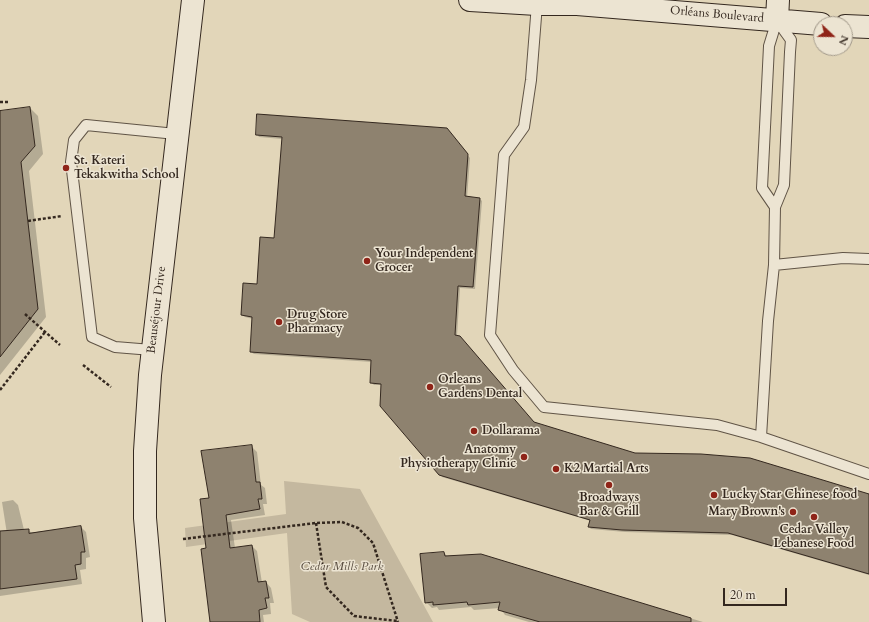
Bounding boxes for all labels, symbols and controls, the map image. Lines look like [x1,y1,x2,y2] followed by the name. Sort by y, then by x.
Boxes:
[669,4,765,26] street label: Orléans Boulevard
[813,16,853,56] north arrow
[835,33,852,48] text: N
[74,154,179,182] place label: St. Kateri Tekakwitha School
[61,163,71,173] marker: St. Kateri Tekakwitha School
[375,247,473,275] place label: Your Independent Grocer
[362,256,372,266] marker: Your Independent Grocer
[144,265,170,355] street label: Beauséjour Drive
[287,308,347,336] place label: Drug Store Pharmacy
[274,317,284,327] marker: Drug Store Pharmacy
[438,373,522,401] place label: Orleans Gardens Dental
[425,382,435,392] marker: Orleans Gardens Dental
[482,424,540,438] place label: Dollarama
[469,426,479,436] marker: Dollarama
[400,443,516,471] place label: Anatomy Physiotherapy Clinic
[519,452,529,462] marker: Anatomy Physiotherapy Clinic
[564,462,649,476] place label: K2 Martial Arts
[551,464,561,474] marker: K2 Martial Arts
[604,480,614,490] marker: Broadways Bar & Grill
[722,488,857,502] place label: Lucky Star Chinese food
[709,490,719,500] marker: Lucky Star Chinese food
[579,491,639,519] place label: Broadways Bar & Grill
[708,505,785,519] place label: Mary Brown's
[788,507,798,517] marker: Mary Brown's
[809,512,819,522] marker: Cedar Valley Lebanese Food
[774,523,854,551] place label: Cedar Valley Lebanese Food
[301,560,383,574] park label: Cedar Mills Park
[725,580,789,606] scale bar
[730,587,756,603] text: 20 m

